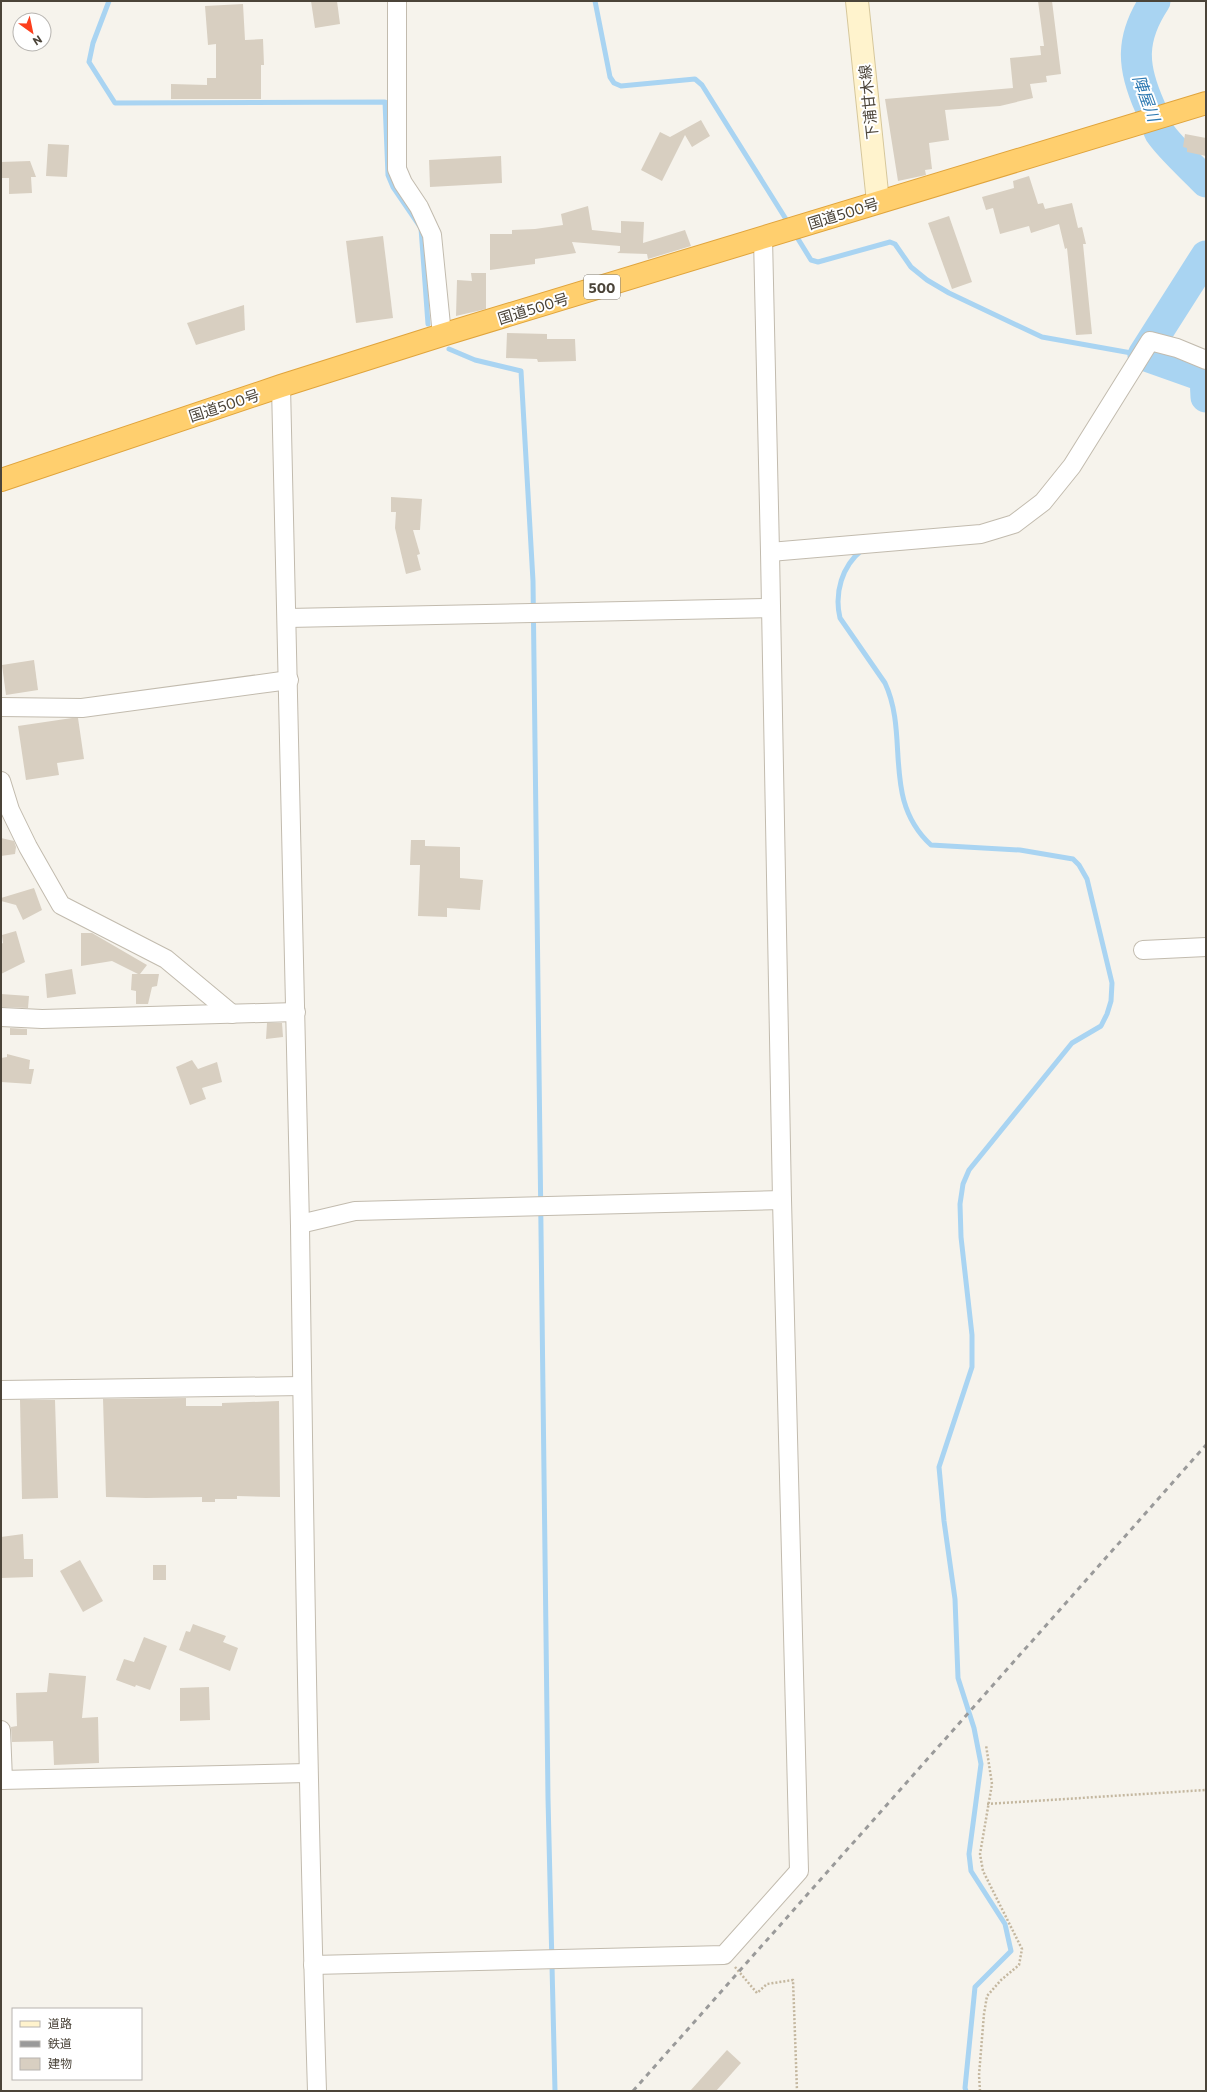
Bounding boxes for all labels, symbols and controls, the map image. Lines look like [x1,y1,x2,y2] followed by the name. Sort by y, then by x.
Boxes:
[12,12,52,52] north arrow
[31,33,45,49] text: N
[855,64,881,140] street label: 下浦甘木線
[1130,72,1165,126] water label: 陣屋川
[805,194,881,232] street label: 国道500号
[584,275,620,299] road number: 500
[495,289,571,327] street label: 国道500号
[186,385,262,425] street label: 国道500号
[12,2008,142,2080] legend
[48,2016,72,2030] text: 道路
[48,2036,72,2050] text: 鉄道
[48,2056,72,2070] text: 建物

